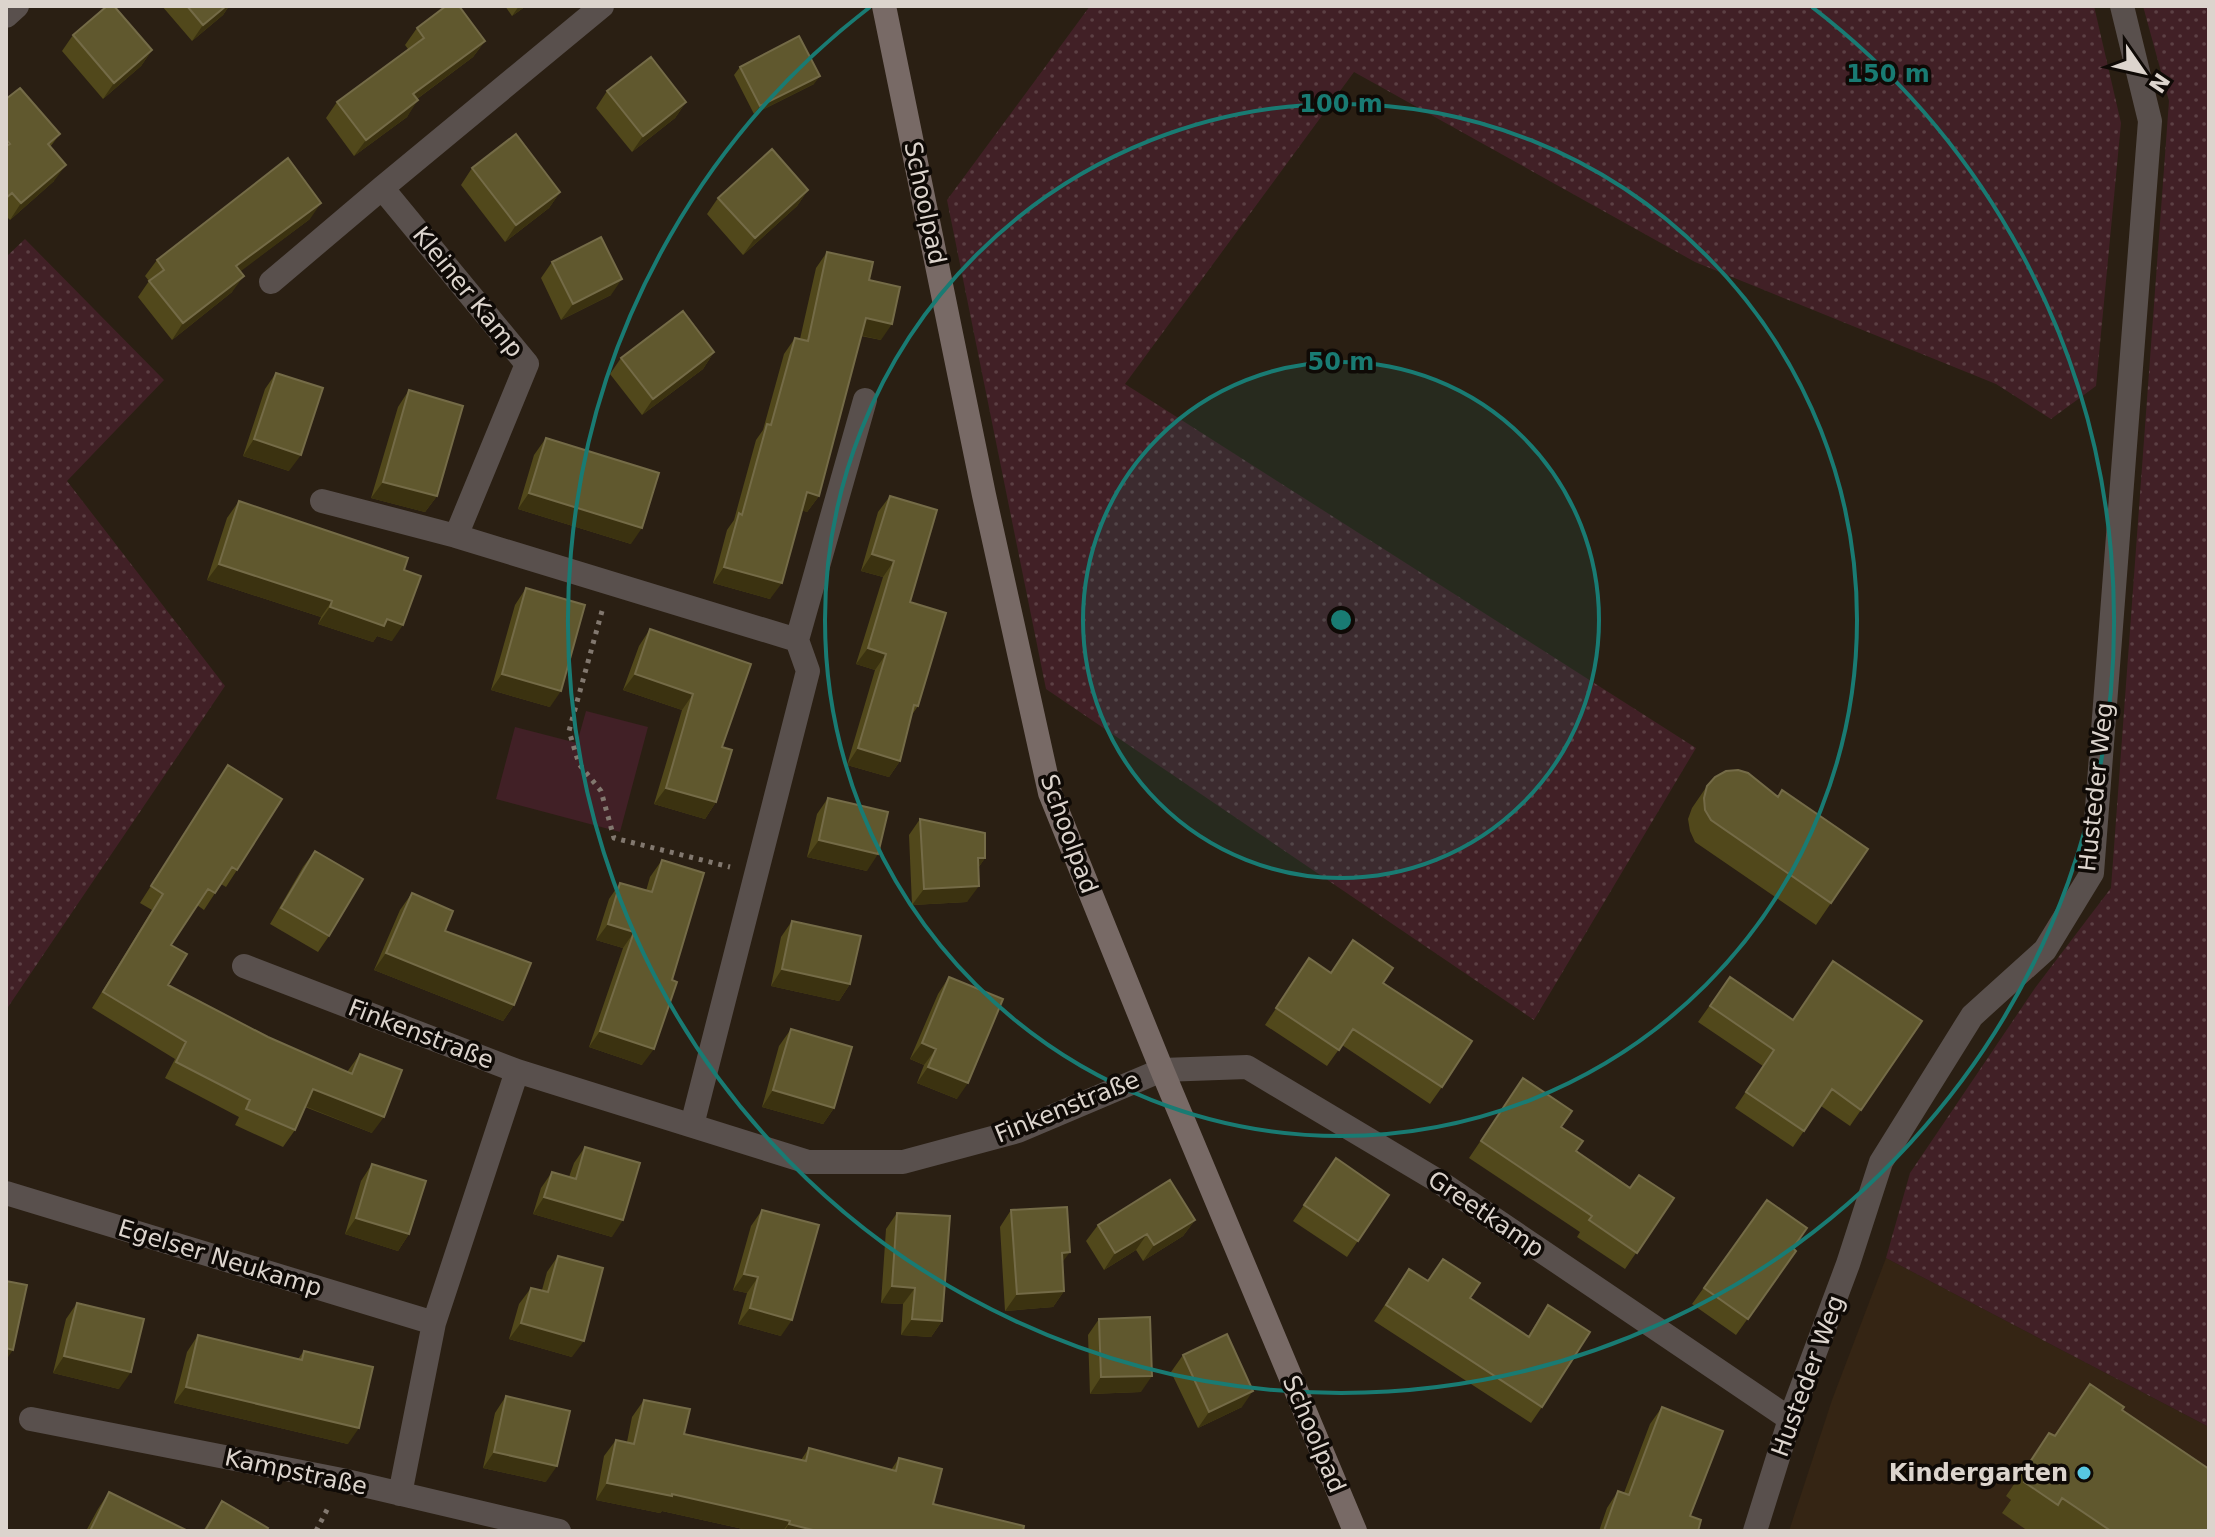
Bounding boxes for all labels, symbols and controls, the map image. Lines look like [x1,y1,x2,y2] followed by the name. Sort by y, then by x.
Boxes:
[2103,32,2183,112] north arrow
[1846,60,1930,88] text: 150 m
[2144,68,2175,98] text: N
[1299,90,1383,118] text: 100 m
[898,139,952,267] street label: Schoolpad
[407,221,529,363] street label: Kleiner Kamp
[1308,348,1374,376] text: 50 m
[1327,606,1355,634] centre of rings
[2073,701,2119,873] street label: Husteder Weg
[1034,771,1104,897] street label: Schoolpad
[344,993,498,1075] street label: Finkenstraße
[991,1065,1143,1149] street label: Finkenstraße
[1423,1165,1549,1263] street label: Greetkamp
[115,1214,325,1302] street label: Egelser Neukamp
[1766,1291,1850,1461] street label: Husteder Weg
[1277,1371,1351,1497] street label: Schoolpad
[222,1443,370,1501] street label: Kampstraße
[1889,1459,2068,1487] place label: Kindergarten
[2075,1464,2093,1482] marker: Kindergarten

